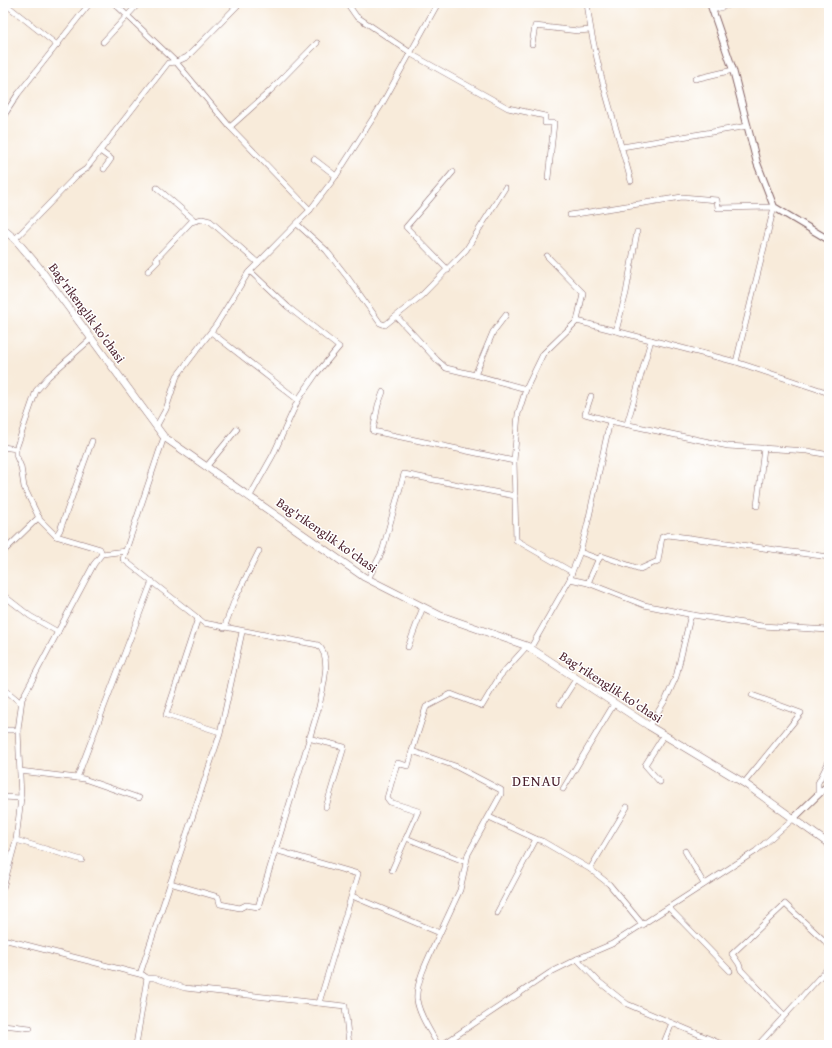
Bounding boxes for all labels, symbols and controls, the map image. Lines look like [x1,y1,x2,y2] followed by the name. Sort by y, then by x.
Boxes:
[44,259,130,367] street label: Bag'rikenglik ko'chasi
[273,493,382,577] street label: Bag'rikenglik ko'chasi
[556,647,667,728] street label: Bag'rikenglik ko'chasi
[512,770,562,791] district label: DENAU

